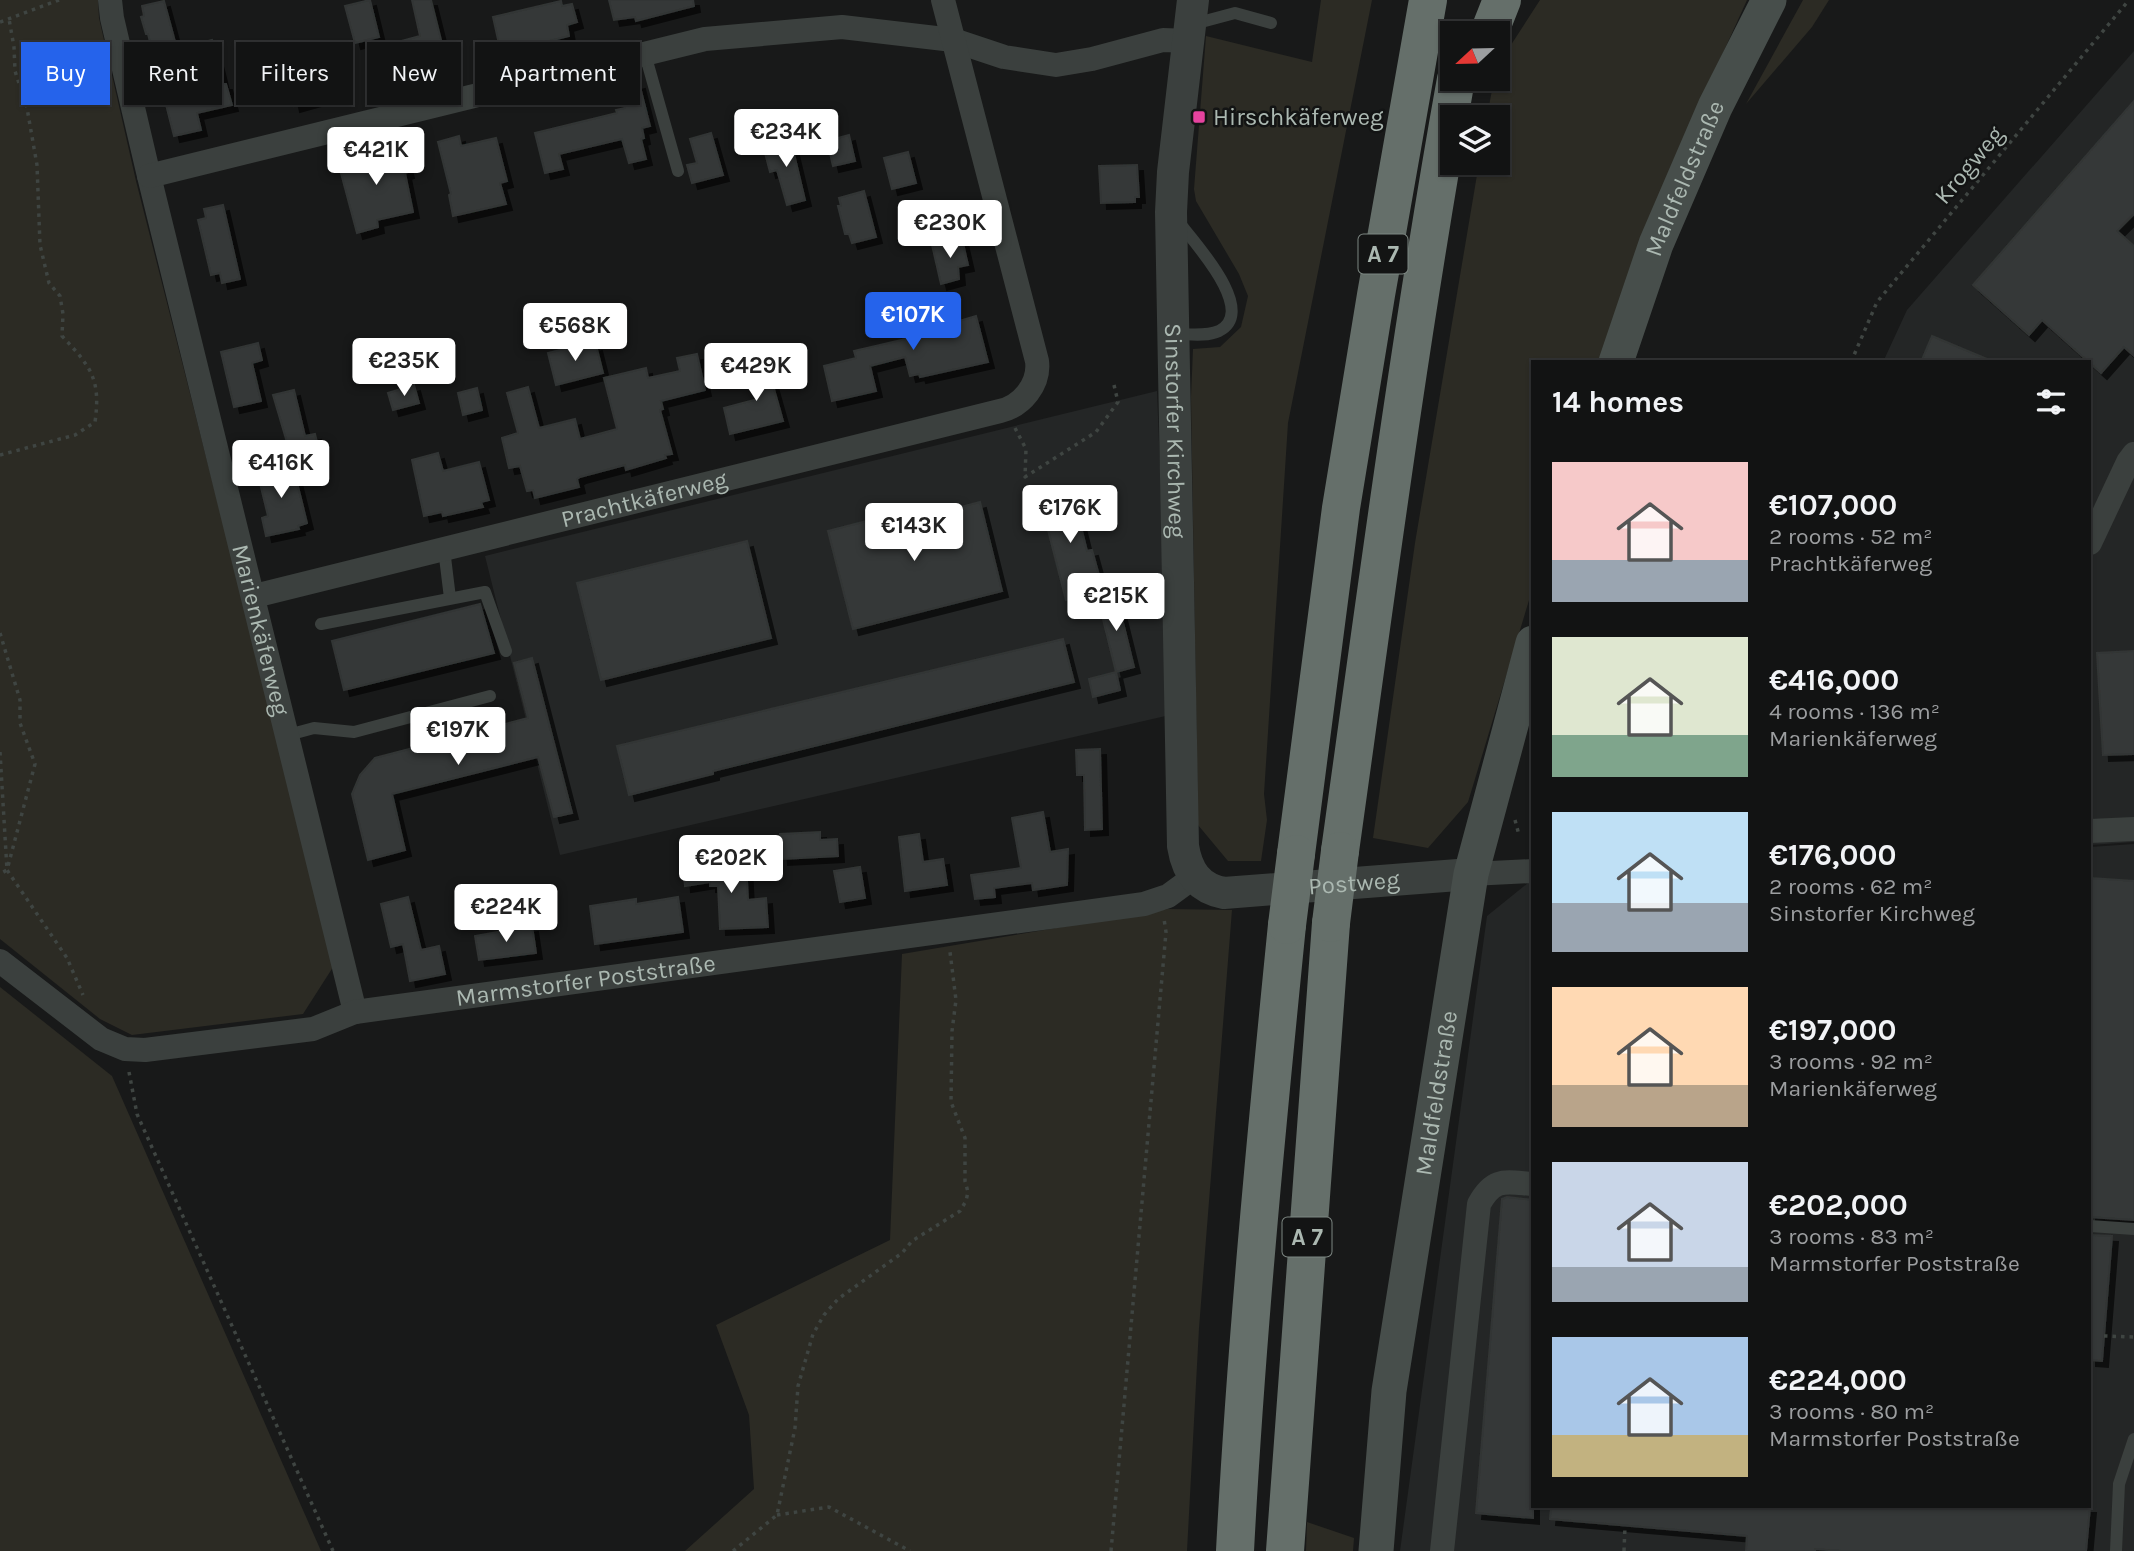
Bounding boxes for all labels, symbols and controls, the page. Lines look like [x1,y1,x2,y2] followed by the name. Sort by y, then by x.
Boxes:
[1440,21,1510,91] north arrow
[1440,21,1510,175] map controls
[21,42,110,105] chip: Buy
[124,42,222,105] chip: Rent
[236,42,353,105] chip: Filters
[367,42,461,105] chip: New
[475,42,640,105] chip: Apartment
[1639,96,1730,260] street label: Maldfeldstraße
[1213,103,1384,131] place label: Hirschkäferweg
[1440,105,1510,175] button: layers
[1191,109,1207,125] marker: Hirschkäferweg
[737,110,835,169] pin: €234K
[750,118,822,145] text: €234K
[1928,120,2010,210] street label: Krogweg
[327,128,425,187] pin: €421K
[343,136,409,163] text: €421K
[901,201,999,260] pin: €230K
[914,209,986,236] text: €230K
[1358,234,1408,274] road number: A 7
[864,292,962,352] pin: €107K
[881,301,945,328] text: €107K
[526,304,624,363] pin: €568K
[539,312,611,339] text: €568K
[1159,323,1191,539] street label: Sinstorfer Kirchweg
[355,338,453,398] pin: €235K
[707,344,805,403] pin: €429K
[368,347,440,374] text: €235K
[720,352,792,379] text: €429K
[2032,383,2070,421] icon: filters
[1552,384,1684,420] text: 14 homes
[232,440,330,500] pin: €416K
[248,449,314,476] text: €416K
[558,465,731,533] street label: Prachtkäferweg
[1021,486,1119,545] pin: €176K
[1769,487,1897,523] text: €107,000
[1608,490,1692,574] icon: home
[1038,494,1102,521] text: €176K
[865,504,963,563] pin: €143K
[881,512,947,539] text: €143K
[1769,523,1932,550] text: 2 rooms · 52 m²
[226,541,296,719] street label: Marienkäferweg
[1769,550,1932,577] text: Prachtkäferweg
[1067,574,1165,633] pin: €215K
[1083,582,1149,609] text: €215K
[1769,662,1899,698] text: €416,000
[1608,665,1692,749] icon: home
[1769,698,1940,725] text: 4 rooms · 136 m²
[409,708,507,767] pin: €197K
[426,716,490,743] text: €197K
[1769,725,1937,752] text: Marienkäferweg
[682,836,780,895] pin: €202K
[1769,837,1896,873] text: €176,000
[1608,840,1692,924] icon: home
[695,844,767,871] text: €202K
[1307,866,1401,900] street label: Postweg
[1769,873,1933,900] text: 2 rooms · 62 m²
[457,884,555,944] pin: €224K
[470,893,542,920] text: €224K
[1769,900,1975,927] text: Sinstorfer Kirchweg
[454,949,717,1012] street label: Marmstorfer Poststraße
[1409,1009,1463,1178] street label: Maldfeldstraße
[1769,1012,1896,1048] text: €197,000
[1608,1015,1692,1099] icon: home
[1769,1048,1933,1075] text: 3 rooms · 92 m²
[1769,1075,1937,1102] text: Marienkäferweg
[1769,1187,1908,1223] text: €202,000
[1608,1190,1692,1274] icon: home
[1282,1218,1332,1256] road number: A 7
[1769,1223,1934,1250] text: 3 rooms · 83 m²
[1769,1250,2020,1277] text: Marmstorfer Poststraße
[1769,1362,1907,1398] text: €224,000
[1608,1365,1692,1449] icon: home
[1769,1398,1934,1425] text: 3 rooms · 80 m²
[1769,1425,2020,1452] text: Marmstorfer Poststraße

